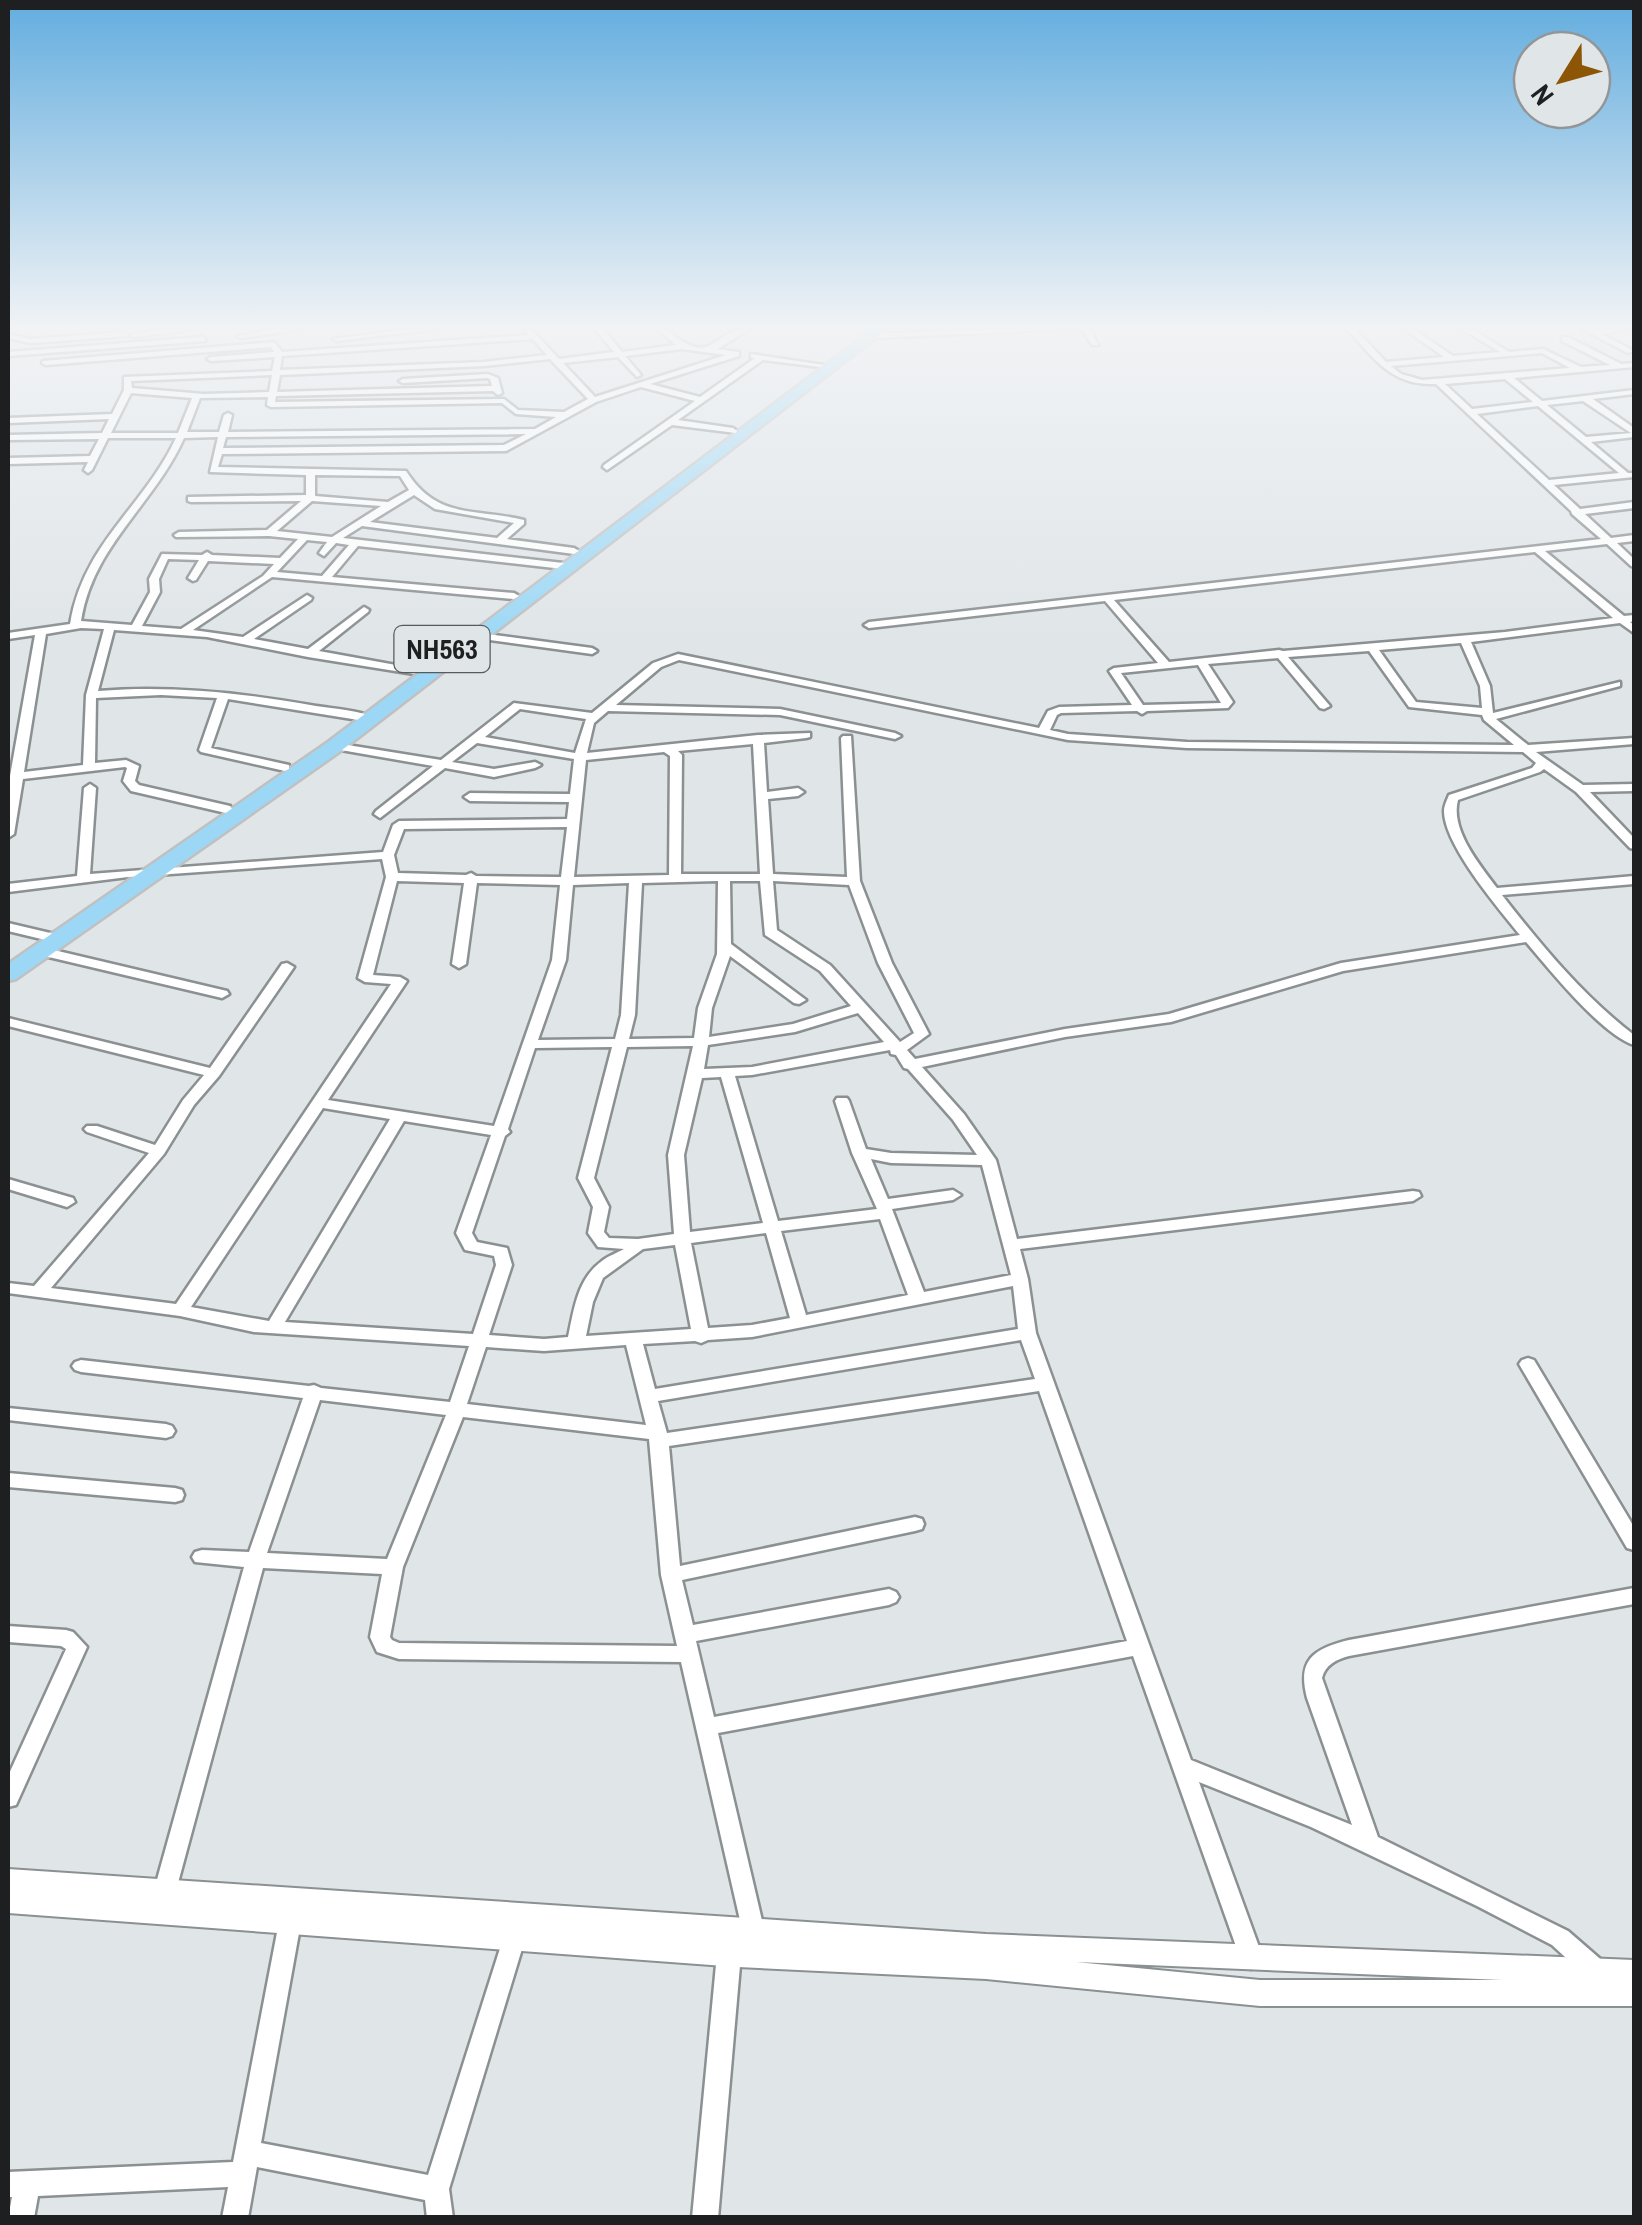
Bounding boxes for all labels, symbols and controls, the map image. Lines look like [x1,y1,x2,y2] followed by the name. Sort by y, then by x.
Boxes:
[1512,30,1612,130] north arrow
[1522,77,1562,113] text: N
[394,626,490,672] road number: NH563

